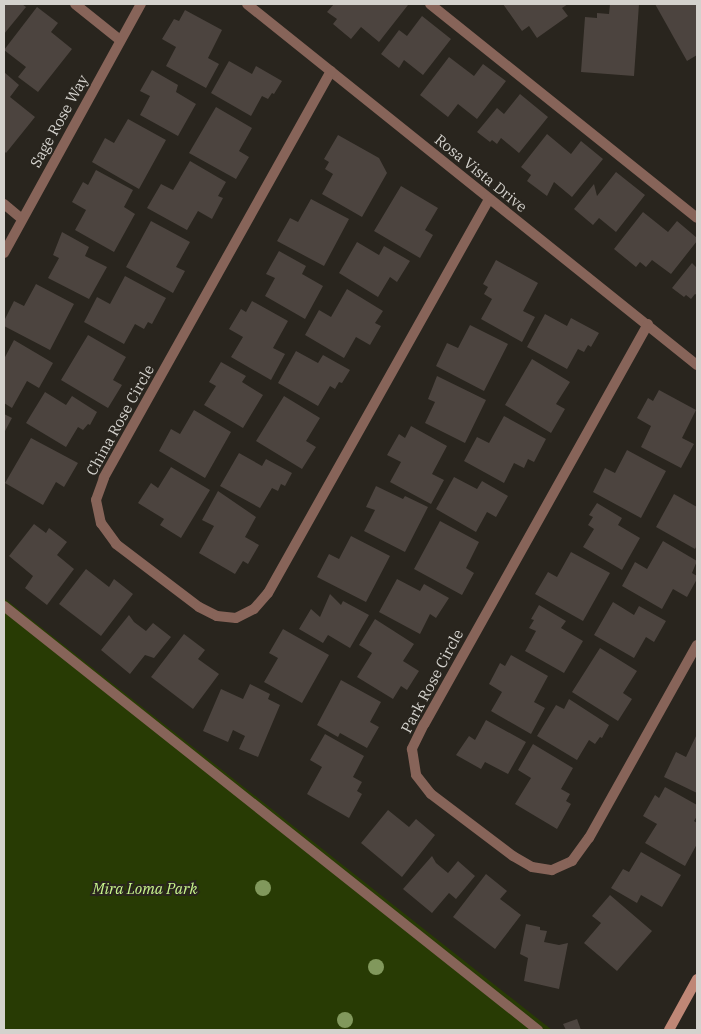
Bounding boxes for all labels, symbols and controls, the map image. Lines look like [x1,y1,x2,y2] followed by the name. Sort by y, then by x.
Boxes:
[26,71,92,171] street label: Sage Rose Way
[431,130,531,216] street label: Rosa Vista Drive
[82,362,158,478] street label: China Rose Circle
[397,626,467,736] street label: Park Rose Circle
[93,880,197,898] park label: Mira Loma Park

